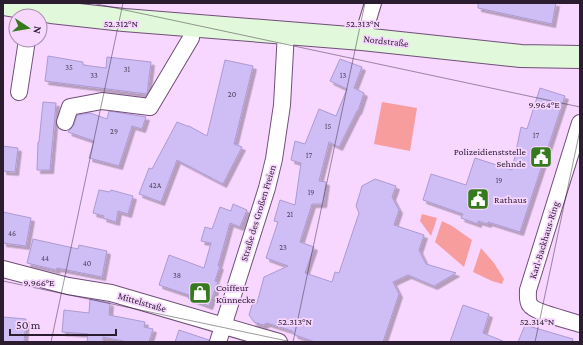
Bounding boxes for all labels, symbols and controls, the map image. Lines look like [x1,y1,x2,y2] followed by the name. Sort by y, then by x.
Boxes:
[8,8,48,48] north arrow
[104,18,139,29] text: 52.312°N
[346,18,381,29] text: 52.313°N
[31,25,44,35] text: N
[363,33,410,49] street label: Nordstraße
[65,63,73,72] house number: 35
[124,65,131,74] house number: 31
[90,71,98,80] house number: 33
[340,71,346,80] house number: 13
[228,90,237,99] house number: 20
[528,99,560,110] text: 9.964°E
[325,122,331,131] house number: 15
[110,127,118,136] house number: 29
[533,131,539,140] house number: 17
[528,144,554,170] public building icon: Polizeidienststelle Sehnde
[454,146,527,169] place label: Polizeidienststelle Sehnde
[306,151,312,160] house number: 17
[238,163,278,262] street label: Straße des Großen Freien
[496,176,502,185] house number: 19
[149,181,162,190] house number: 42A
[465,186,491,212] public building icon: Rathaus
[308,188,314,197] house number: 19
[494,194,527,205] place label: Rathaus
[527,200,561,280] street label: Karl-Backhaus-Ring
[287,210,294,219] house number: 21
[8,229,16,238] house number: 46
[279,243,287,252] house number: 23
[41,254,49,263] house number: 44
[83,259,92,268] house number: 40
[173,271,181,280] house number: 38
[24,277,55,288] text: 9.966°E
[187,280,213,306] shop icon: Coiffeur Künnecke
[216,282,256,305] place label: Coiffeur Künnecke
[117,290,168,314] street label: Mittelstraße
[10,311,116,337] scale bar
[278,316,313,327] text: 52.313°N
[520,316,555,327] text: 52.314°N
[16,318,41,332] text: 50 m

